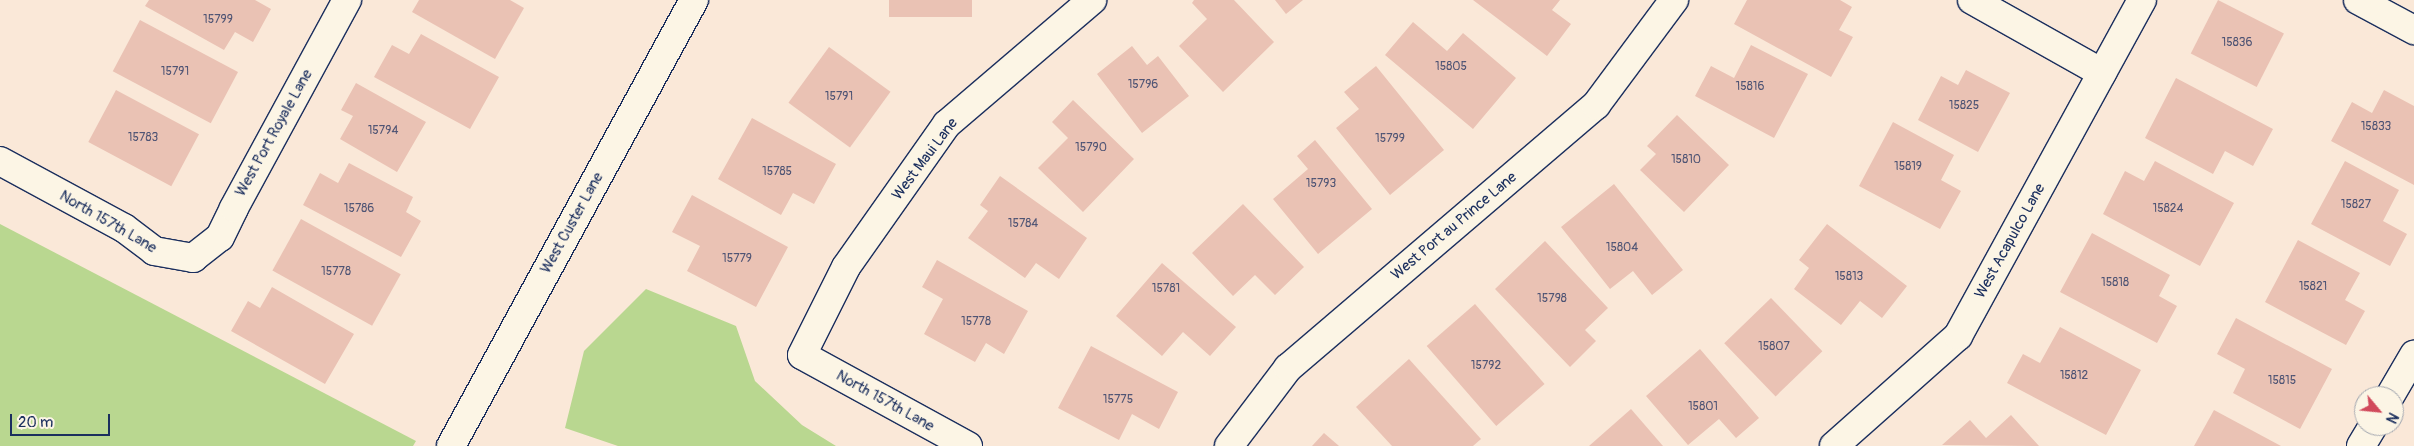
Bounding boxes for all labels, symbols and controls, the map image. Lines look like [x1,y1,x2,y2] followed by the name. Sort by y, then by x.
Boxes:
[203,13,233,27] house number: 15799
[2222,36,2252,50] house number: 15836
[1435,60,1467,74] house number: 15805
[161,65,189,79] house number: 15791
[232,66,316,200] street label: West Port Royale Lane
[1128,78,1158,92] house number: 15796
[1736,80,1764,94] house number: 15816
[825,90,853,104] house number: 15791
[1949,99,1979,113] house number: 15825
[888,114,962,204] street label: West Maui Lane
[2361,120,2391,134] house number: 15833
[368,124,398,138] house number: 15794
[128,131,158,145] house number: 15783
[1375,132,1405,146] house number: 15799
[1075,141,1107,155] house number: 15790
[1671,153,1701,167] house number: 15810
[1894,160,1922,174] house number: 15819
[762,165,792,179] house number: 15785
[1388,168,1520,284] street label: West Port au Prince Lane
[537,169,607,277] street label: West Custer Lane
[1306,177,1336,191] house number: 15793
[1971,180,2049,302] street label: West Acapulco Lane
[56,187,160,257] street label: North 157th Lane
[2341,198,2371,212] house number: 15827
[344,202,374,216] house number: 15786
[2153,202,2183,216] house number: 15824
[1008,217,1038,231] house number: 15784
[1606,241,1638,255] house number: 15804
[722,252,752,266] house number: 15779
[321,265,351,279] house number: 15778
[1835,270,1863,284] house number: 15813
[2101,276,2129,290] house number: 15818
[2299,280,2327,294] house number: 15821
[1152,282,1180,296] house number: 15781
[1537,292,1567,306] house number: 15798
[961,315,991,329] house number: 15778
[1758,340,1790,354] house number: 15807
[1471,359,1501,373] house number: 15792
[833,367,937,435] street label: North 157th Lane
[2060,369,2088,383] house number: 15812
[2268,374,2296,388] house number: 15815
[2354,386,2404,436] north arrow
[1103,393,1133,407] house number: 15775
[1688,400,1718,414] house number: 15801
[12,404,112,436] scale bar
[2382,410,2402,426] text: N
[18,413,53,432] text: 20 m

